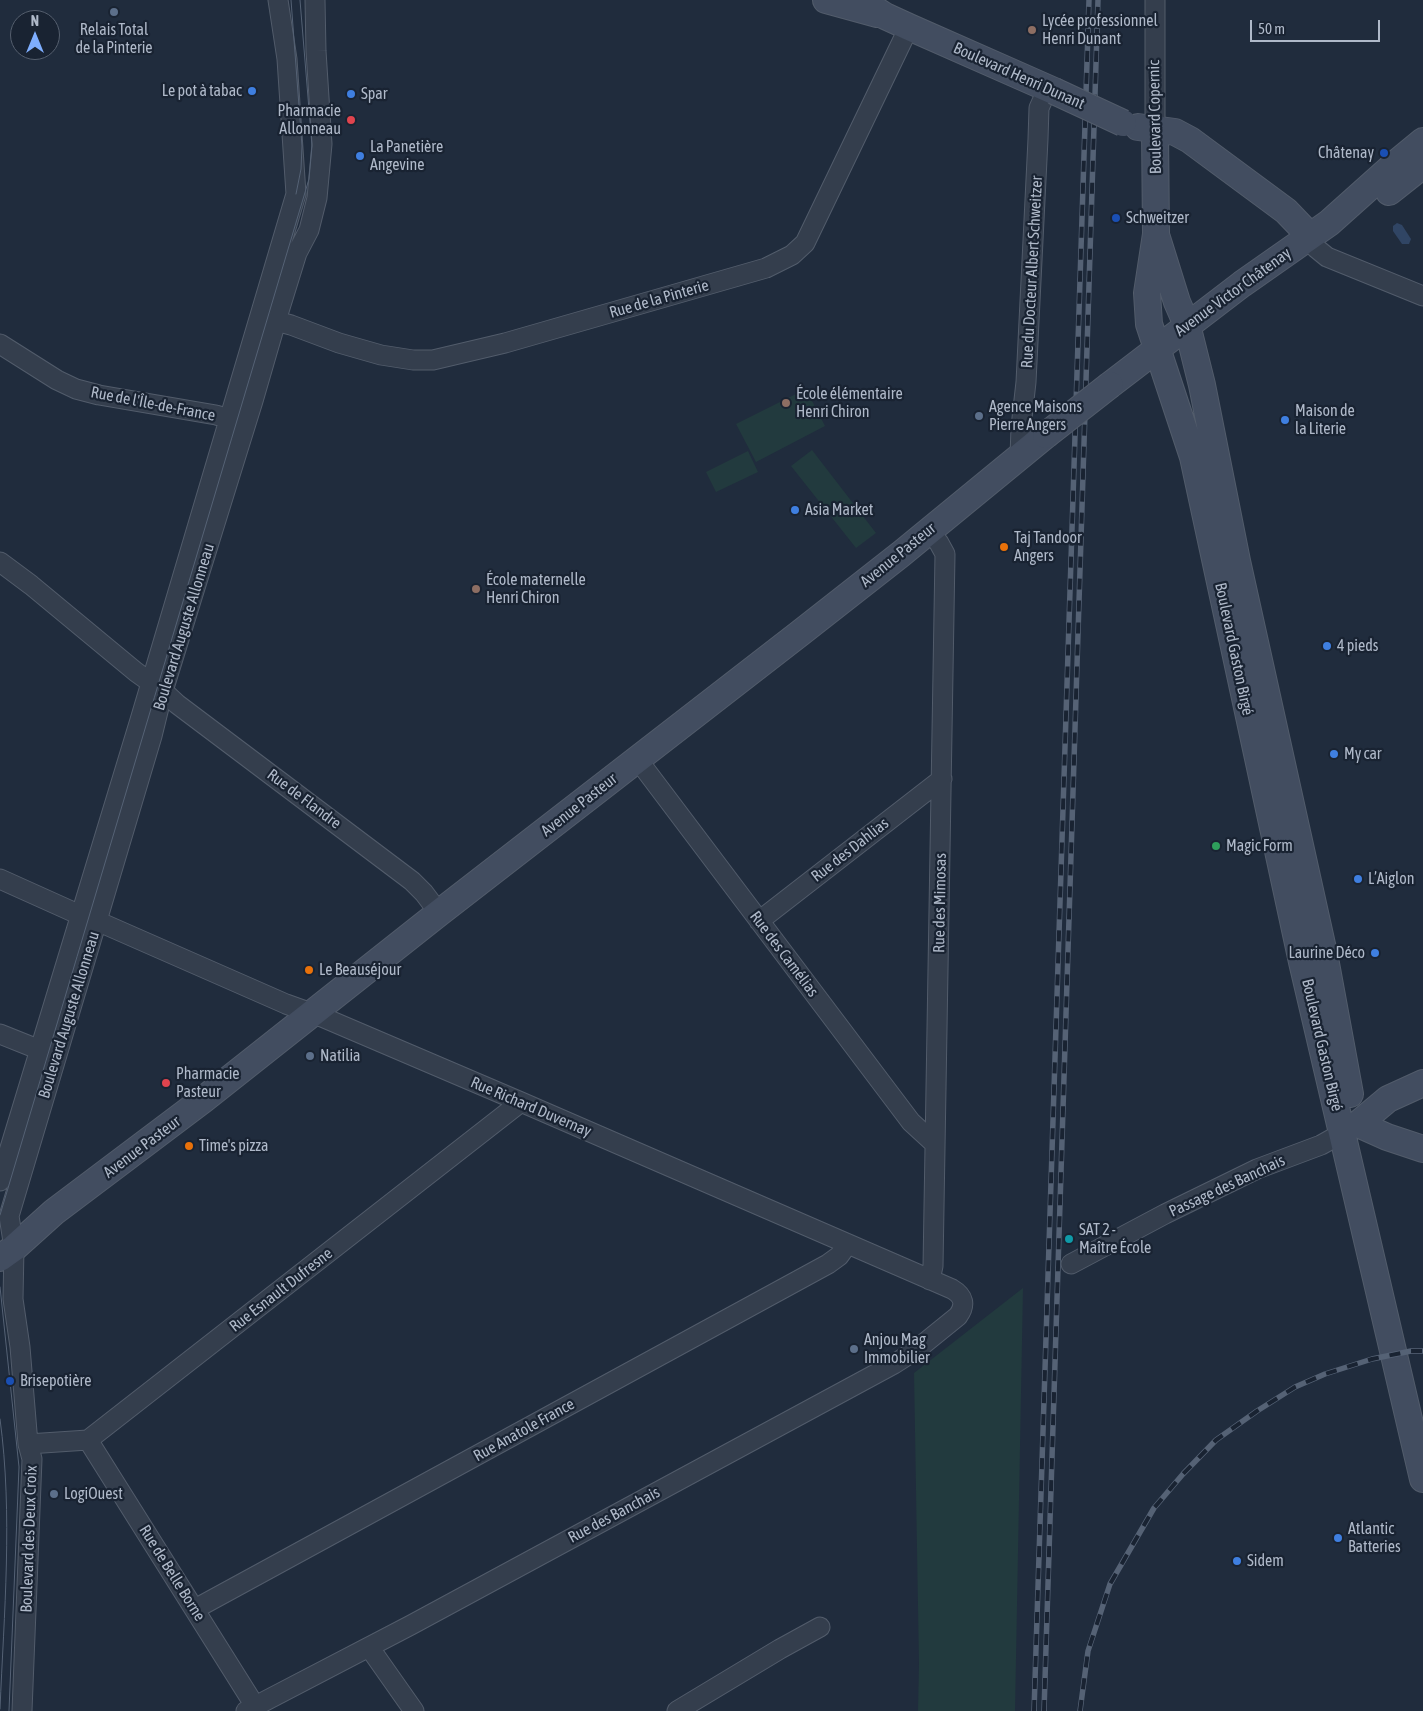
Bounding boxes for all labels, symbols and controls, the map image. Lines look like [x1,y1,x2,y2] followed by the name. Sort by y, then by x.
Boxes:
[108,6,120,18] marker: Relais Total de la Pinterie
[10,10,60,60] north arrow
[1253,10,1383,42] scale bar
[1042,11,1158,49] place label: Lycée professionnel Henri Dunant
[31,13,39,29] text: N
[75,20,153,58] place label: Relais Total de la Pinterie
[1258,20,1285,37] text: 50 m
[1026,24,1038,36] marker: Lycée professionnel Henri Dunant
[950,38,1088,114] street label: Boulevard Henri Dunant
[1144,60,1166,174] street label: Boulevard Copernic
[162,81,242,101] place label: Le pot à tabac
[361,84,387,104] place label: Spar
[246,85,258,97] marker: Le pot à tabac
[345,88,357,100] marker: Spar
[277,101,341,139] place label: Pharmacie Allonneau
[345,114,357,126] marker: Pharmacie Allonneau
[370,137,443,175] place label: La Panetière Angevine
[1318,143,1374,163] place label: Châtenay
[1378,147,1390,159] marker: Châtenay
[354,150,366,162] marker: La Panetière Angevine
[1017,175,1047,369] street label: Rue du Docteur Albert Schweitzer
[1126,208,1189,228] place label: Schweitzer
[1110,212,1122,224] marker: Schweitzer
[1171,243,1295,341] street label: Avenue Victor Châtenay
[607,276,711,322] street label: Rue de la Pinterie
[89,383,217,425] street label: Rue de l'Île-de-France
[796,384,903,422] place label: École élémentaire Henri Chiron
[780,397,792,409] marker: École élémentaire Henri Chiron
[989,397,1082,435] place label: Agence Maisons Pierre Angers
[1295,401,1355,439] place label: Maison de la Literie
[973,410,985,422] marker: Agence Maisons Pierre Angers
[1279,414,1291,426] marker: Maison de la Literie
[805,500,873,520] place label: Asia Market
[789,504,801,516] marker: Asia Market
[857,519,939,591] street label: Avenue Pasteur
[1014,528,1082,566] place label: Taj Tandoor Angers
[149,541,219,713] street label: Boulevard Auguste Allonneau
[998,541,1010,553] marker: Taj Tandoor Angers
[486,570,586,608] place label: École maternelle Henri Chiron
[1211,581,1257,717] street label: Boulevard Gaston Birgé
[470,583,482,595] marker: École maternelle Henri Chiron
[1337,636,1378,656] place label: 4 pieds
[1321,640,1333,652] marker: 4 pieds
[1344,744,1382,764] place label: My car
[1328,748,1340,760] marker: My car
[263,765,345,833] street label: Rue de Flandre
[537,769,621,841] street label: Avenue Pasteur
[807,814,893,886] street label: Rue des Dahlias
[1226,836,1293,856] place label: Magic Form
[1210,840,1222,852] marker: Magic Form
[930,853,950,953] street label: Rue des Mimosas
[1368,869,1414,889] place label: L’Aiglon
[1352,873,1364,885] marker: L’Aiglon
[746,907,822,1001] street label: Rue des Camélias
[34,929,104,1101] street label: Boulevard Auguste Allonneau
[1288,943,1365,963] place label: Laurine Déco
[1369,947,1381,959] marker: Laurine Déco
[319,960,401,980] place label: Le Beauséjour
[303,964,315,976] marker: Le Beauséjour
[1297,977,1347,1113] street label: Boulevard Gaston Birgé
[320,1046,361,1066] place label: Natilia
[304,1050,316,1062] marker: Natilia
[176,1064,240,1102] place label: Pharmacie Pasteur
[468,1073,594,1141] street label: Rue Richard Duvernay
[160,1077,172,1089] marker: Pharmacie Pasteur
[100,1112,184,1182] street label: Avenue Pasteur
[199,1136,268,1156] place label: Time's pizza
[183,1140,195,1152] marker: Time's pizza
[1166,1151,1288,1221] street label: Passage des Banchais
[1079,1220,1151,1258] place label: SAT 2 - Maître École
[1063,1233,1075,1245] marker: SAT 2 - Maître École
[226,1244,336,1336] street label: Rue Esnault Dufresne
[864,1330,930,1368] place label: Anjou Mag Immobilier
[848,1343,860,1355] marker: Anjou Mag Immobilier
[20,1371,92,1391] place label: Brisepotière
[4,1375,16,1387] marker: Brisepotière
[470,1394,578,1466] street label: Rue Anatole France
[17,1465,41,1613] street label: Boulevard des Deux Croix
[565,1483,663,1547] street label: Rue des Banchais
[64,1484,123,1504] place label: LogiOuest
[48,1488,60,1500] marker: LogiOuest
[1348,1519,1401,1557] place label: Atlantic Batteries
[135,1521,209,1625] street label: Rue de Belle Borne
[1332,1532,1344,1544] marker: Atlantic Batteries
[1247,1551,1284,1571] place label: Sidem
[1231,1555,1243,1567] marker: Sidem

